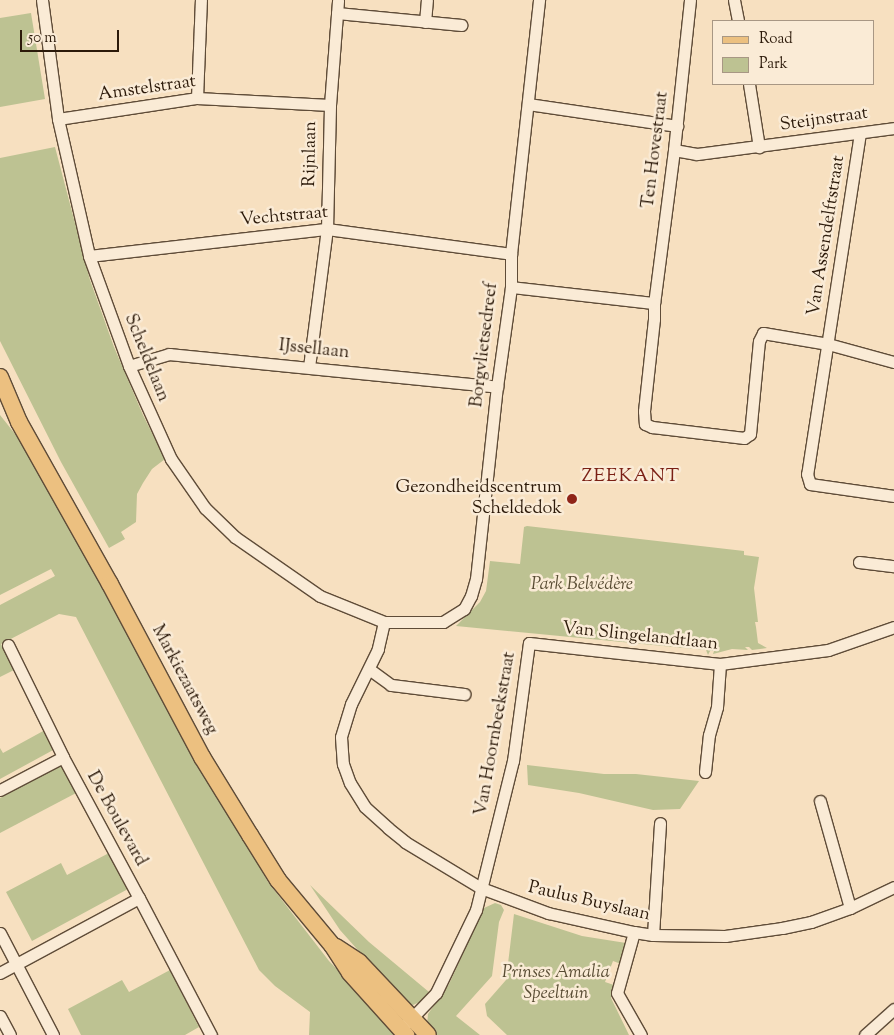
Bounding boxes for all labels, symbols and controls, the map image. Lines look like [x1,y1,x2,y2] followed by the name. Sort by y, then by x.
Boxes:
[22,20,121,52] scale bar
[712,20,874,85] legend
[28,28,57,49] text: 50 m
[759,29,793,50] text: Road
[759,54,788,75] text: Park
[97,71,197,107] street label: Amstelstraat
[638,90,674,210] street label: Ten Hovestraat
[779,103,869,137] street label: Steijnstraat
[300,121,322,187] street label: Rijnlaan
[804,154,850,318] street label: Van Assendelftstraat
[239,202,329,232] street label: Vechtstraat
[467,281,503,409] street label: Borgvlietsedreef
[119,311,173,405] street label: Scheldelaan
[278,336,350,364] street label: IJssellaan
[581,466,681,488] district label: ZEEKANT
[395,478,562,520] place label: Gezondheidscentrum Scheldedok
[566,493,578,505] marker: Gezondheidscentrum Scheldedok
[531,574,633,596] park label: Park Belvédère
[561,618,719,656] street label: Van Slingelandtlaan
[146,621,222,739] street label: Markiezaatsweg
[471,650,521,818] street label: Van Hoornbeekstraat
[81,768,151,870] street label: De Boulevard
[526,877,652,927] street label: Paulus Buyslaan
[502,963,610,1006] park label: Prinses Amalia Speeltuin

